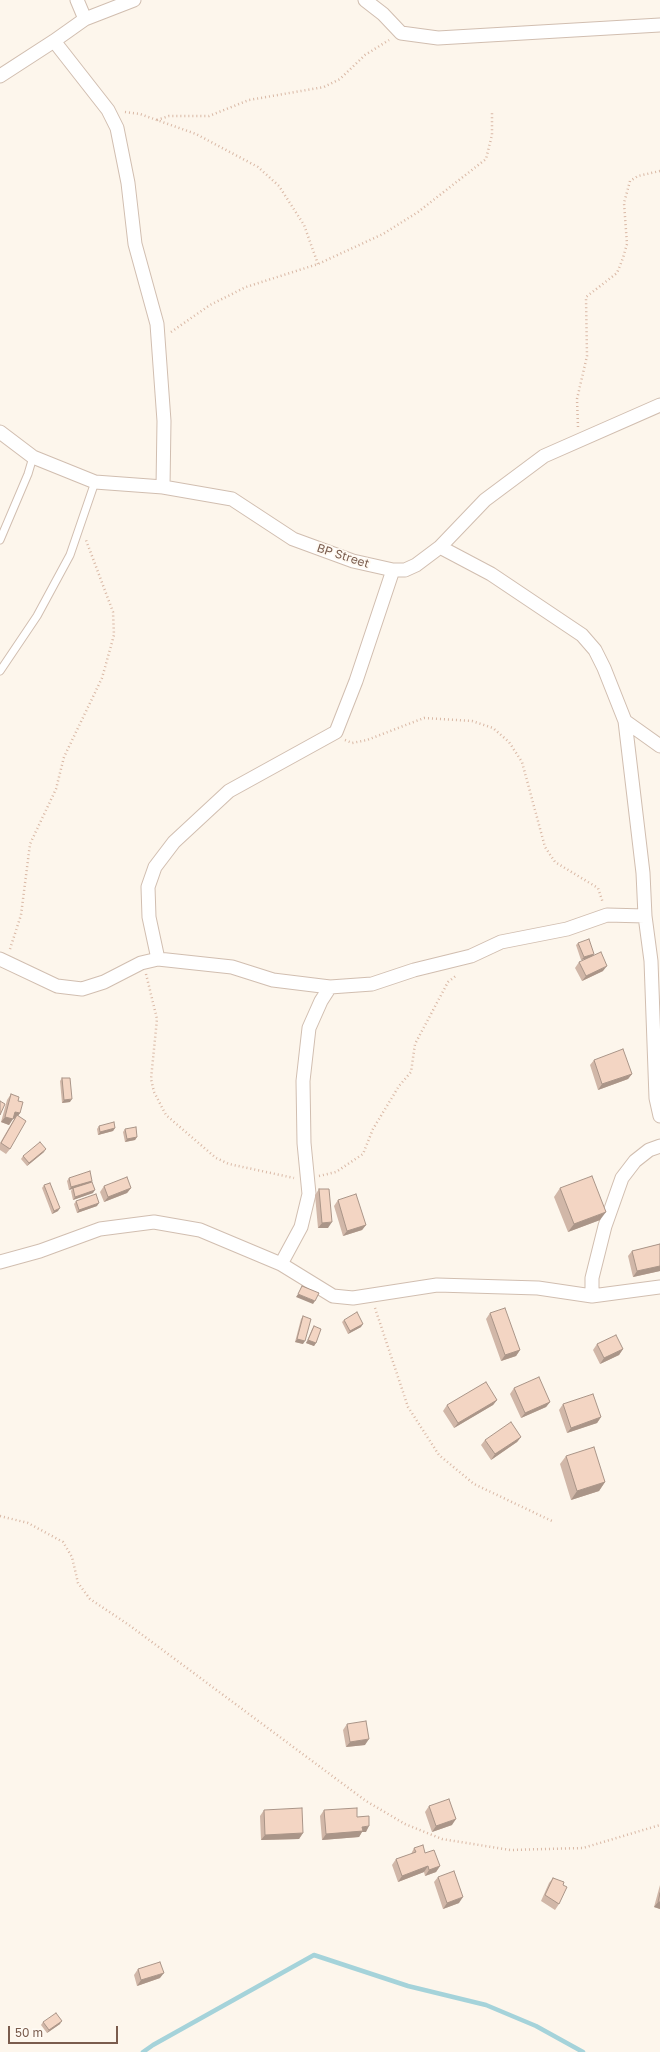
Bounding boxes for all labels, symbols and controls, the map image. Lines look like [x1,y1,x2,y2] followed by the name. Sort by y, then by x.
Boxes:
[315,541,371,571] street label: BP Street
[10,2018,120,2044] scale bar
[15,2025,43,2040] text: 50 m

